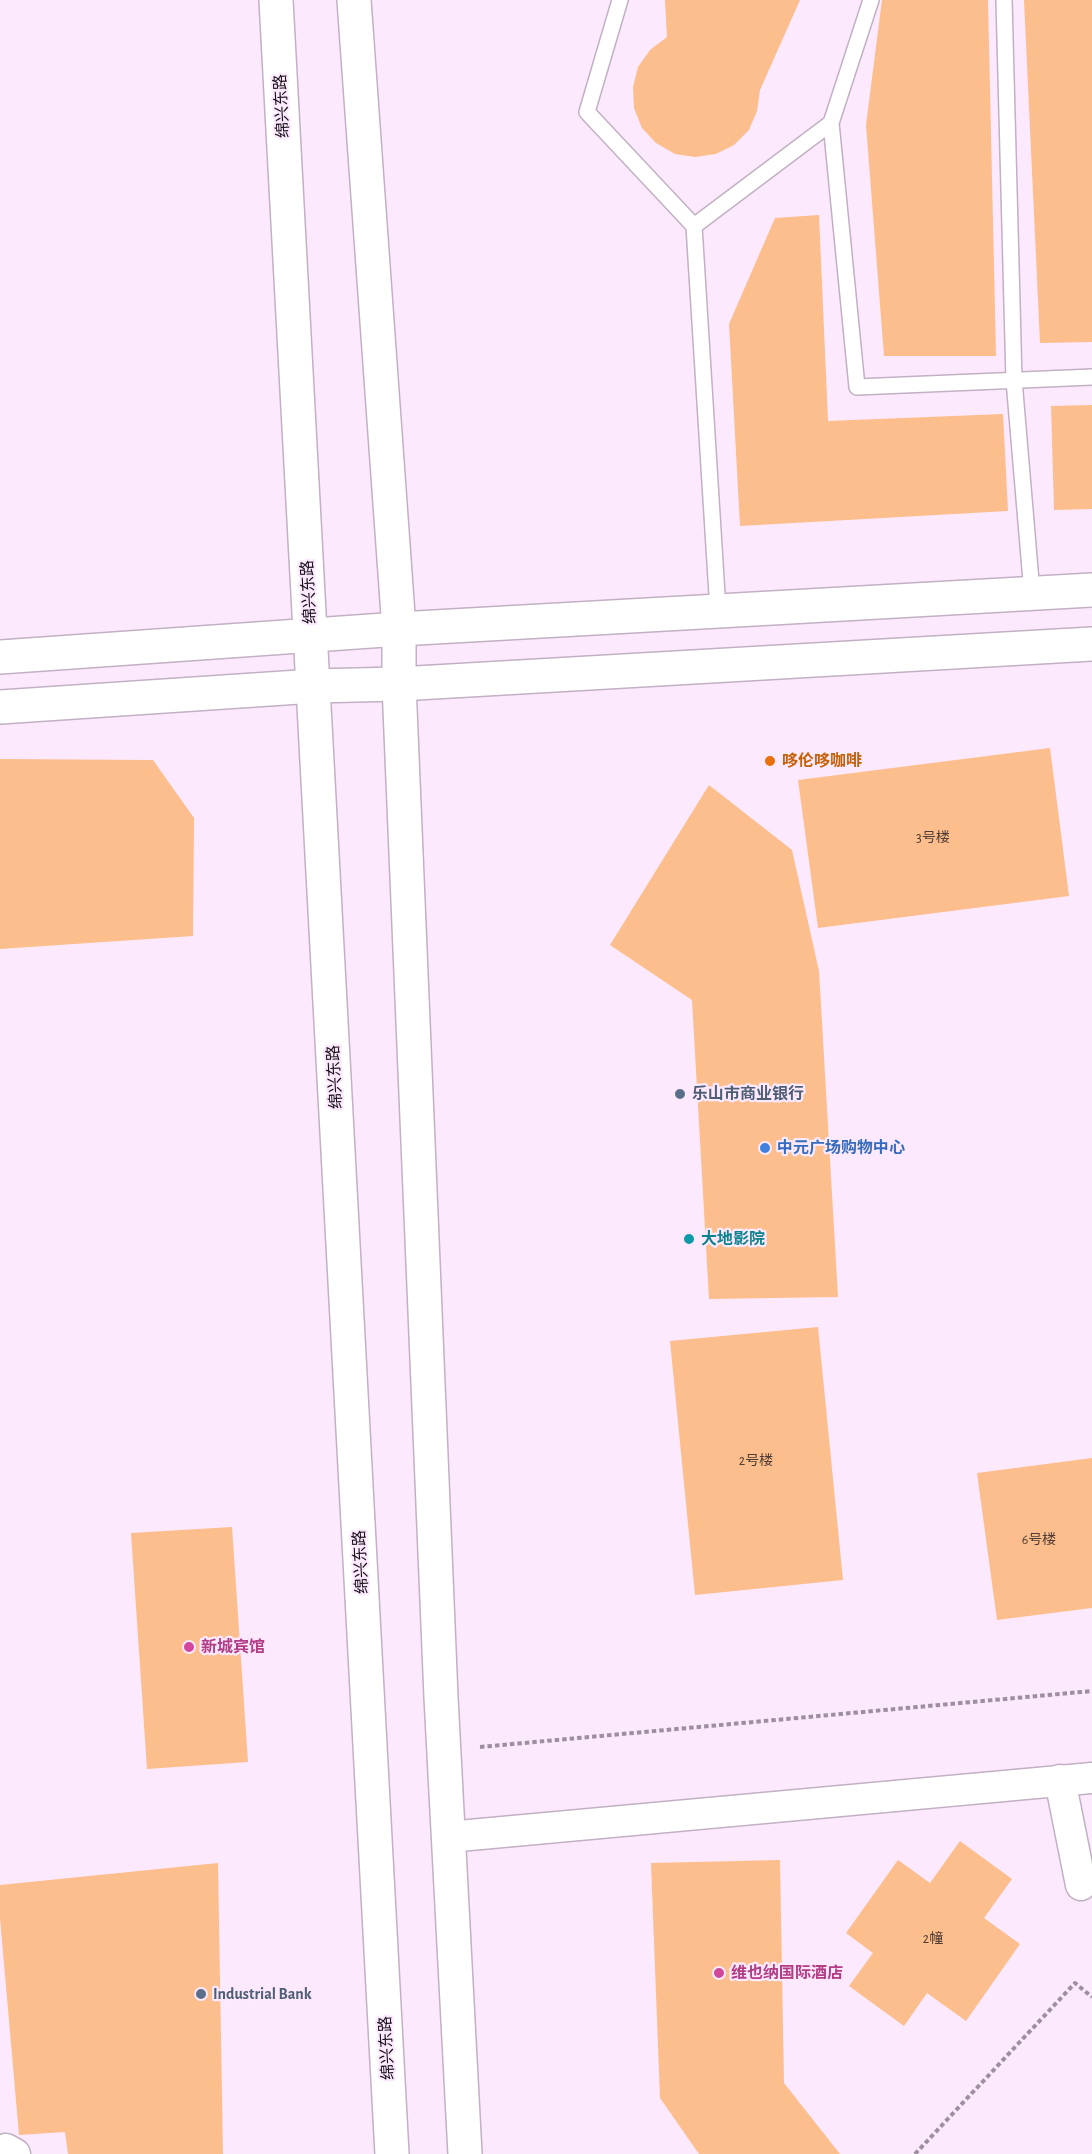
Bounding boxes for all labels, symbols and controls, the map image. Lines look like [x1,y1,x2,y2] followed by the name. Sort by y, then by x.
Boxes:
[271,74,293,138] street label: 绵兴东路
[298,560,320,624] street label: 绵兴东路
[782,751,862,771] place label: 哆伦哆咖啡
[763,754,777,768] marker: 哆伦哆咖啡
[916,830,950,846] house number: 3号楼
[324,1045,346,1109] street label: 绵兴东路
[692,1084,804,1104] place label: 乐山市商业银行
[673,1087,687,1101] marker: 乐山市商业银行
[777,1138,905,1158] place label: 中元广场购物中心
[758,1141,772,1155] marker: 中元广场购物中心
[701,1229,765,1249] place label: 大地影院
[682,1232,696,1246] marker: 大地影院
[739,1453,773,1469] house number: 2号楼
[350,1530,372,1594] street label: 绵兴东路
[1022,1532,1056,1548] house number: 6号楼
[201,1637,265,1657] place label: 新城宾馆
[182,1640,196,1654] marker: 新城宾馆
[923,1931,943,1947] house number: 2幢
[731,1963,843,1983] place label: 维也纳国际酒店
[712,1966,726,1980] marker: 维也纳国际酒店
[213,1984,312,2004] place label: Industrial Bank
[194,1987,208,2001] marker: Industrial Bank
[376,2016,398,2080] street label: 绵兴东路

